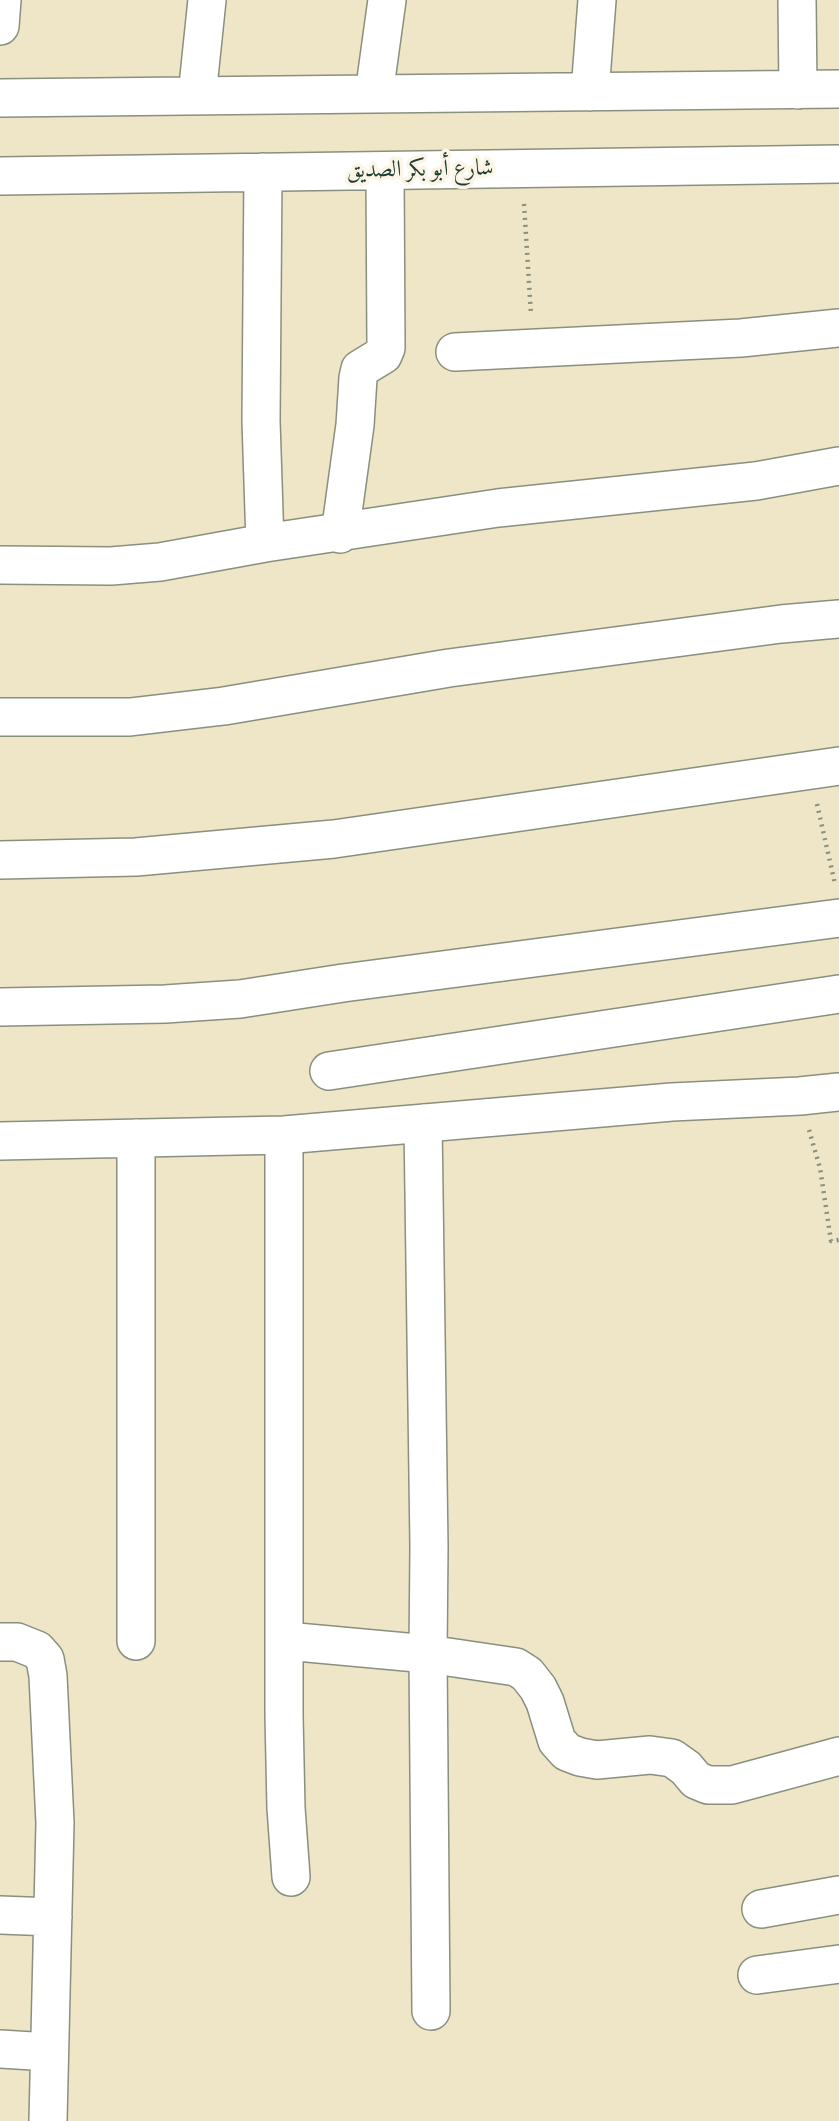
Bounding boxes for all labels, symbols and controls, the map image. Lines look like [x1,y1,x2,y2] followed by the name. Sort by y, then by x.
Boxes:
[346,155,494,185] street label: شارع أبو بكر الصديق

